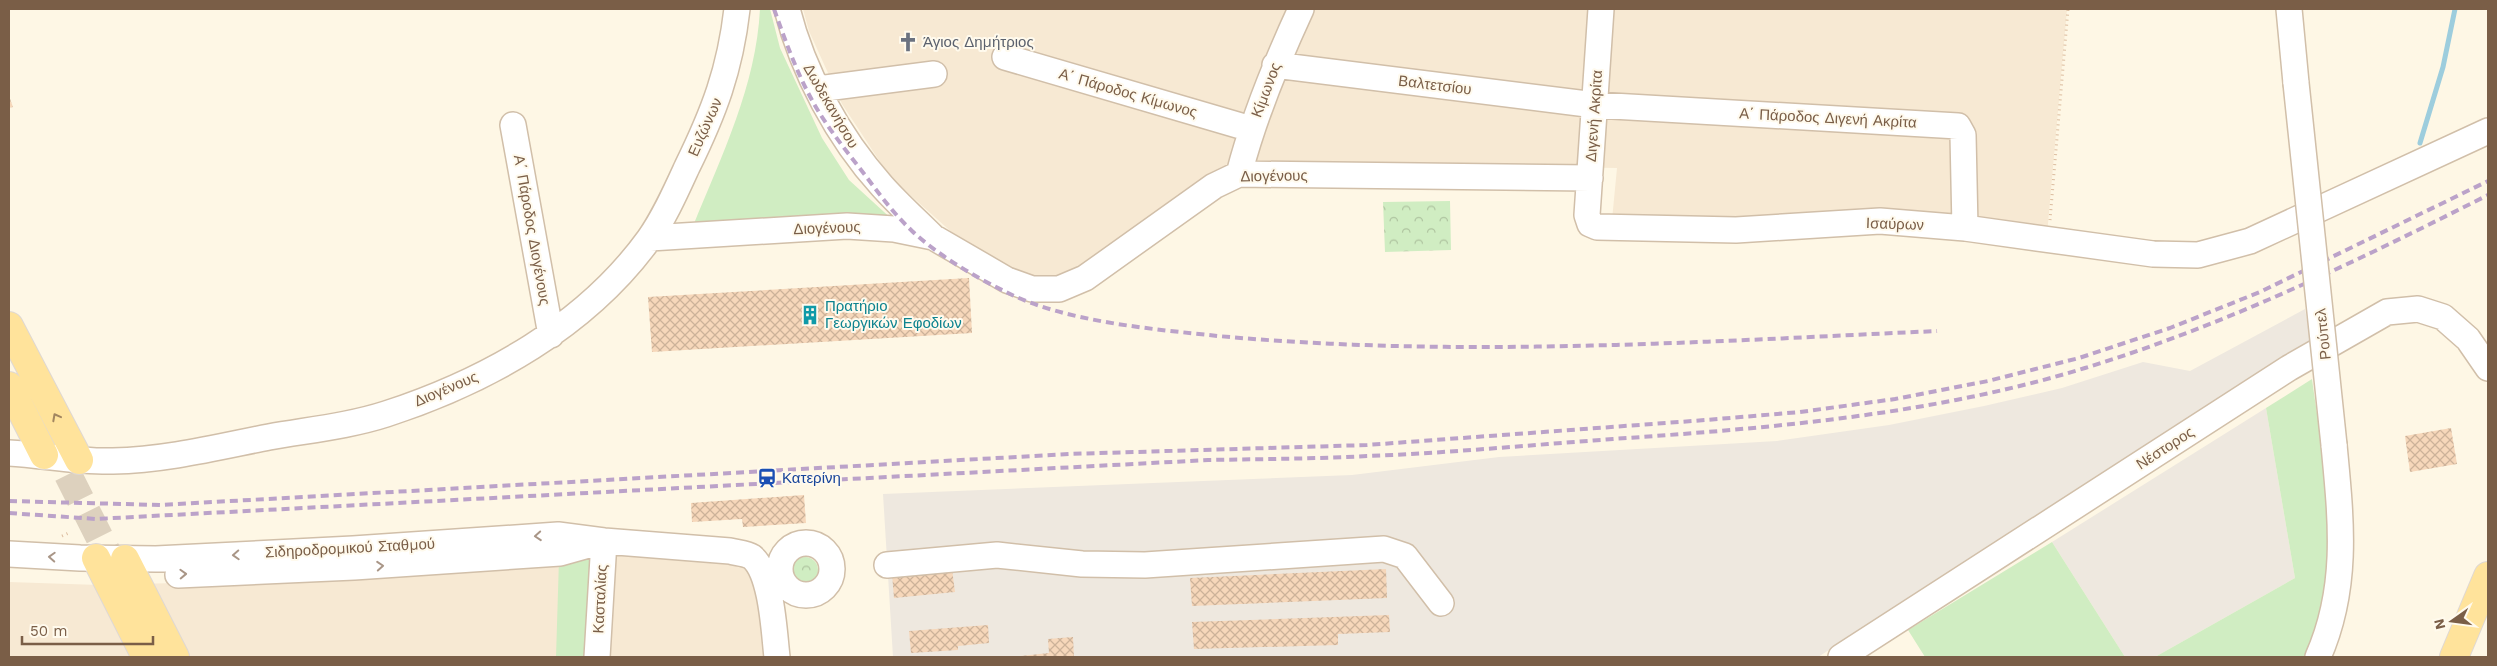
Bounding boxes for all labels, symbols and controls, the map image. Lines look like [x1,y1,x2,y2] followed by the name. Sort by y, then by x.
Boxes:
[897,31,919,53] church icon: Άγιος Δημήτριος
[923,33,1034,51] place label: Άγιος Δημήτριος
[1247,60,1285,120] street label: Κίμωνος
[800,61,862,151] street label: Δωδεκανήσου
[1057,65,1199,121] street label: Α΄ Πάροδος Κίμωνος
[1582,69,1606,163] street label: Διγενή Ακρίτα
[1397,72,1473,98] street label: Βαλτετσίου
[684,95,726,159] street label: Ευζώνων
[1739,104,1918,132] street label: Α΄ Πάροδος Διγενή Ακρίτα
[510,153,554,307] street label: Α΄ Πάροδος Διογένους
[1240,166,1308,186] street label: Διογένους
[1866,214,1924,234] street label: Ισαύρων
[793,218,861,238] street label: Διογένους
[825,297,962,332] place label: Πρατήριο Γεωργικών Εφοδίων
[799,304,821,326] building icon: Πρατήριο Γεωργικών Εφοδίων
[2311,307,2335,361] street label: Ρούπελ
[412,368,480,410] street label: Διογένους
[52,413,62,422] one-way arrow
[2133,423,2197,473] street label: Νέστορος
[756,467,778,489] station icon: Κατερίνη
[782,469,841,487] place label: Κατερίνη
[534,531,542,542] one-way arrow
[265,535,435,561] street label: Σιδηροδρομικού Σταθμού
[232,549,240,560] one-way arrow
[48,551,56,562] one-way arrow
[376,560,384,571] one-way arrow
[589,564,611,634] street label: Κασταλίας
[179,569,187,580] one-way arrow
[2427,596,2477,646] north arrow
[22,614,154,646] scale bar
[2430,617,2448,631] text: N
[30,622,67,640] text: 50 m

